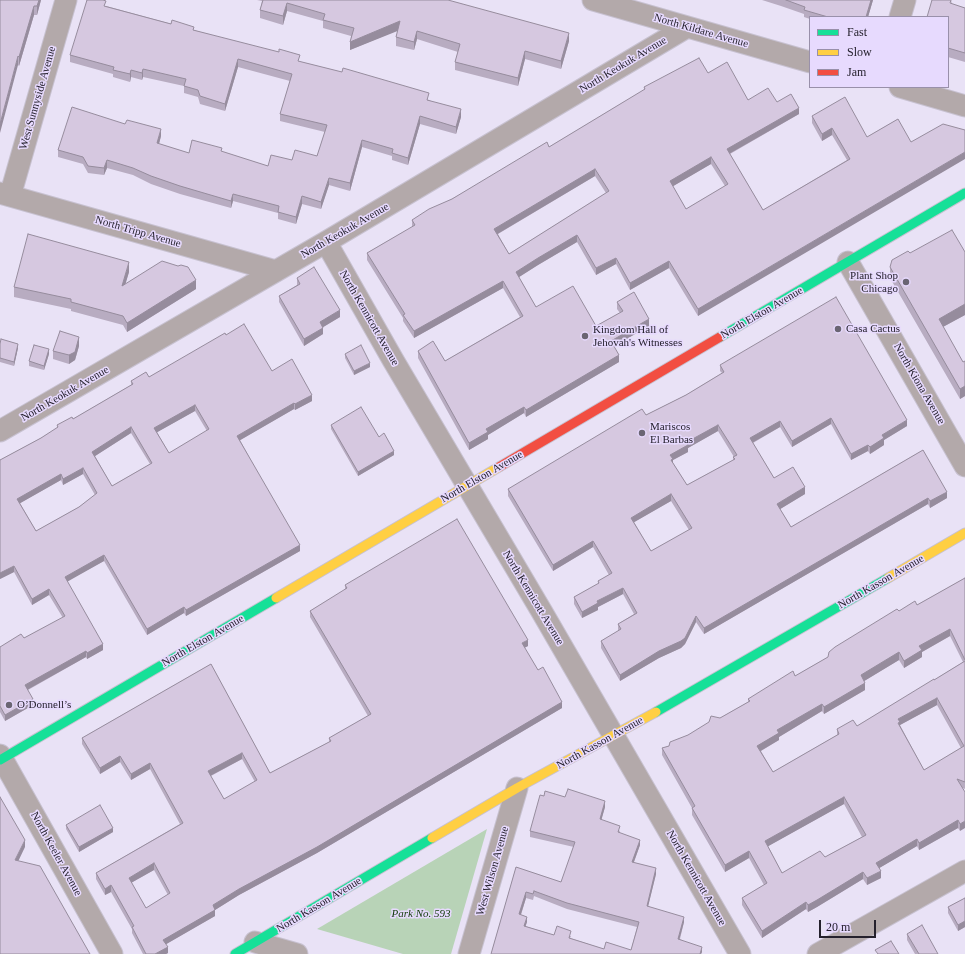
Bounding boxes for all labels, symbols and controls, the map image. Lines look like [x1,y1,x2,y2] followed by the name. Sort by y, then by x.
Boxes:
[652,11,750,51] street label: North Kildare Avenue
[809,16,949,88] legend
[847,25,867,39] text: Fast
[577,34,669,96] street label: North Keokuk Avenue
[17,45,59,151] street label: West Sunnyside Avenue
[847,45,872,59] text: Slow
[847,65,866,79] text: Jam
[299,200,391,262] street label: North Keokuk Avenue
[94,213,182,251] street label: North Tripp Avenue
[336,268,402,368] street label: North Kennicott Avenue
[850,269,898,295] place label: Plant Shop Chicago
[901,277,911,287] marker: Plant Shop Chicago
[719,284,805,342] street label: North Elston Avenue
[846,322,900,336] place label: Casa Cactus
[593,323,682,349] place label: Kingdom Hall of Jehovah's Witnesses
[833,324,843,334] marker: Casa Cactus
[580,331,590,341] marker: Kingdom Hall of Jehovah's Witnesses
[890,341,948,427] street label: North Kiona Avenue
[19,363,111,425] street label: North Keokuk Avenue
[650,420,693,446] place label: Mariscos El Barbas
[637,428,647,438] marker: Mariscos El Barbas
[439,448,525,506] street label: North Elston Avenue
[500,548,566,648] street label: North Kennicott Avenue
[836,552,926,612] street label: North Kasson Avenue
[160,612,246,670] street label: North Elston Avenue
[17,698,71,712] place label: O’Donnell’s
[4,700,14,710] marker: O’Donnell’s
[554,714,646,772] street label: North Kasson Avenue
[27,810,85,898] street label: North Keeler Avenue
[474,825,512,917] street label: West Wilson Avenue
[663,828,729,928] street label: North Kennicott Avenue
[274,874,364,936] street label: North Kasson Avenue
[392,907,450,921] park label: Park No. 593
[821,912,878,938] scale bar
[826,920,850,934] text: 20 m

